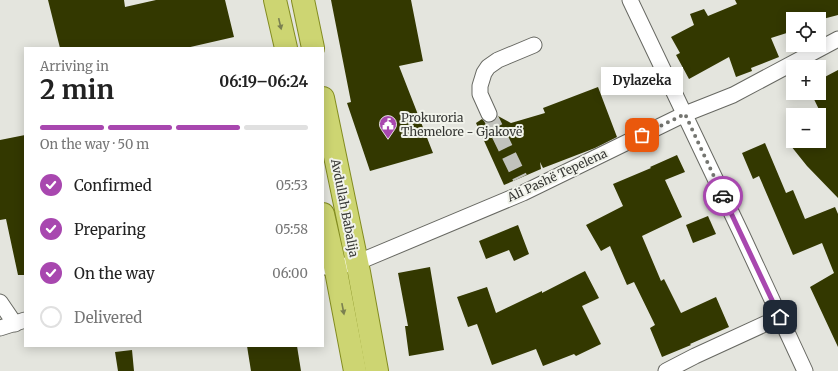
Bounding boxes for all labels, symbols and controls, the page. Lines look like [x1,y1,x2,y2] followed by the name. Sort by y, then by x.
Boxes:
[786,12,826,148] map controls
[786,12,826,52] button: locate
[278,18,284,30] one-way arrow
[40,58,109,75] text: Arriving in
[786,60,826,100] button: +
[601,67,683,95] callout: Dylazeka
[219,72,308,91] text: 06:19–06:24
[613,72,671,89] text: Dylazeka
[40,73,114,106] text: 2 min
[786,108,826,148] button: −
[401,110,522,139] place label: Prokuroria Themelore - Gjakovë
[378,114,398,139] public building icon: Prokuroria Themelore - Gjakovë
[625,118,659,152] pin
[631,124,653,146] icon: bag
[40,136,149,153] text: On the way · 50 m
[504,145,610,205] street label: Ali Pashë Tepelena
[328,157,362,259] street label: Avdullah Babalija
[40,174,62,196] icon: check
[74,176,152,195] text: Confirmed
[703,176,743,216] courier
[276,177,308,194] text: 05:53
[712,185,734,207] icon: car
[40,218,62,240] icon: check
[74,220,146,239] text: Preparing
[275,221,308,238] text: 05:58
[40,262,62,284] icon: check
[74,264,155,283] text: On the way
[272,265,308,282] text: 06:00
[763,300,797,334] pin
[340,303,346,315] one-way arrow
[769,306,791,328] icon: home
[74,308,142,327] text: Delivered

